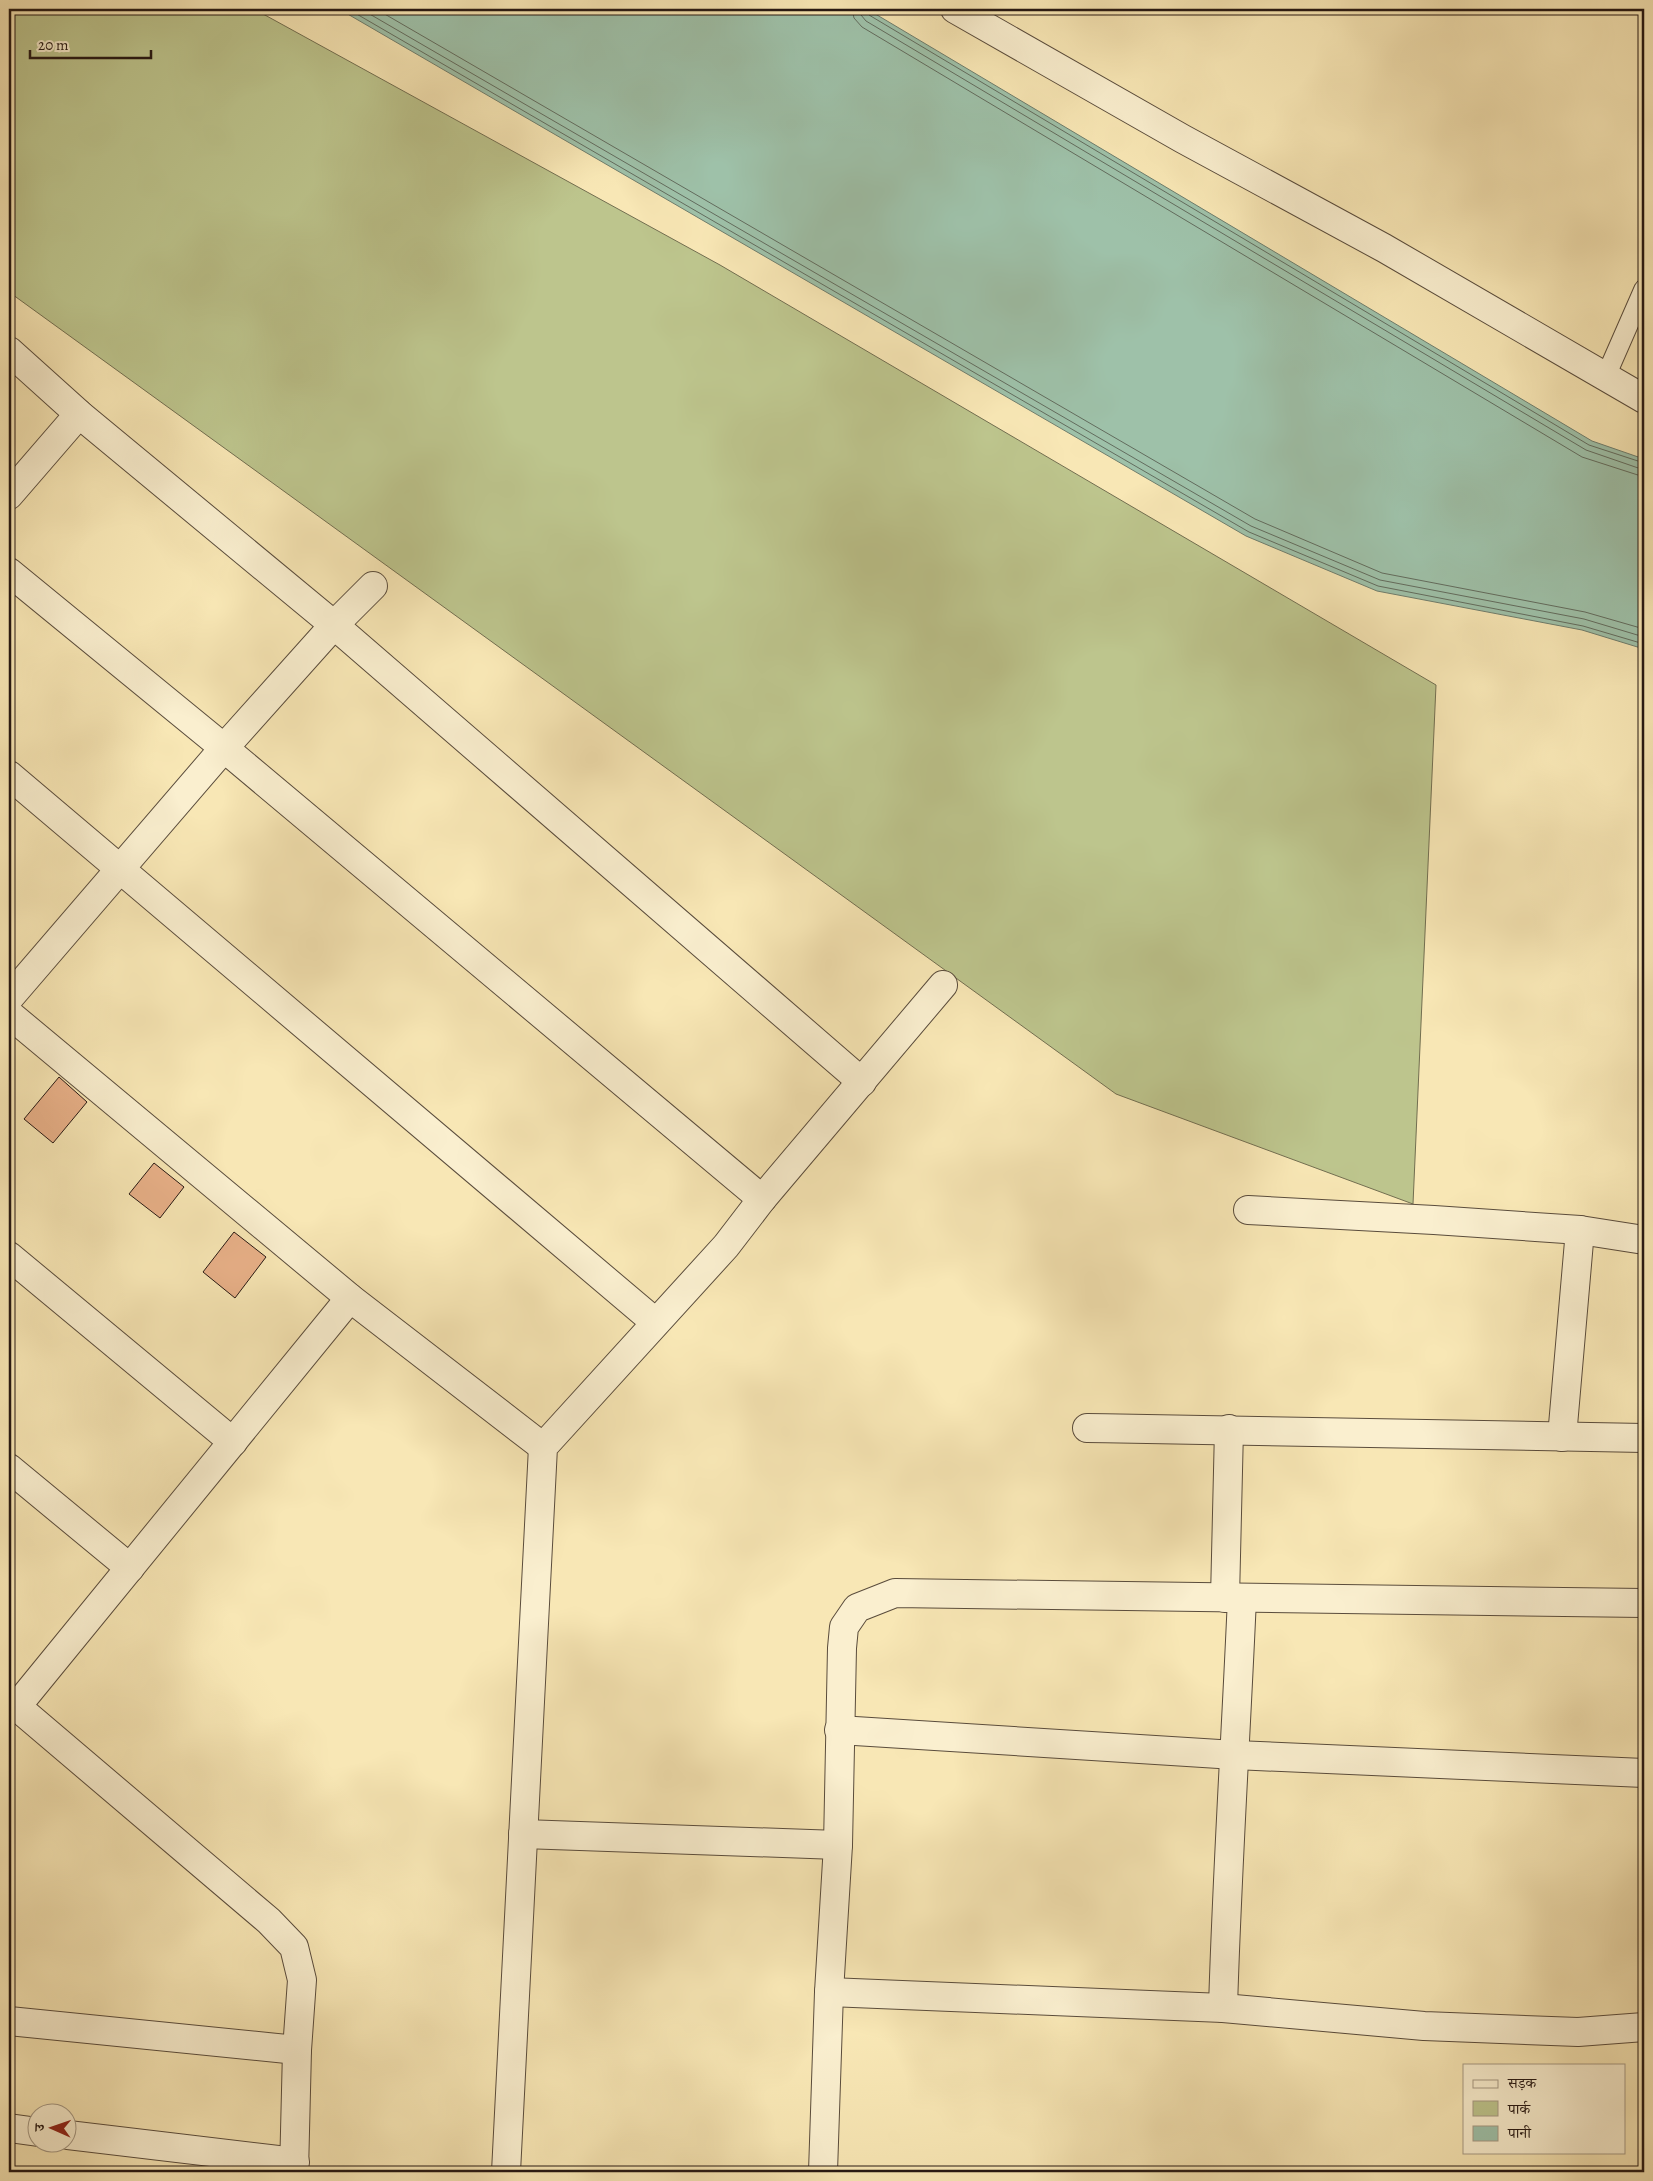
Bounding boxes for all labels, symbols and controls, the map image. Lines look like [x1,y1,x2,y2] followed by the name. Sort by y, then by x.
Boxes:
[30,28,151,60] scale bar
[38,35,69,55] text: 20 m
[1463,2064,1626,2154] legend
[1507,2073,1537,2093] text: सड़क
[1507,2099,1531,2119] text: पार्क
[28,2104,78,2154] north arrow
[30,2123,49,2132] text: उ
[1507,2123,1532,2143] text: पानी

